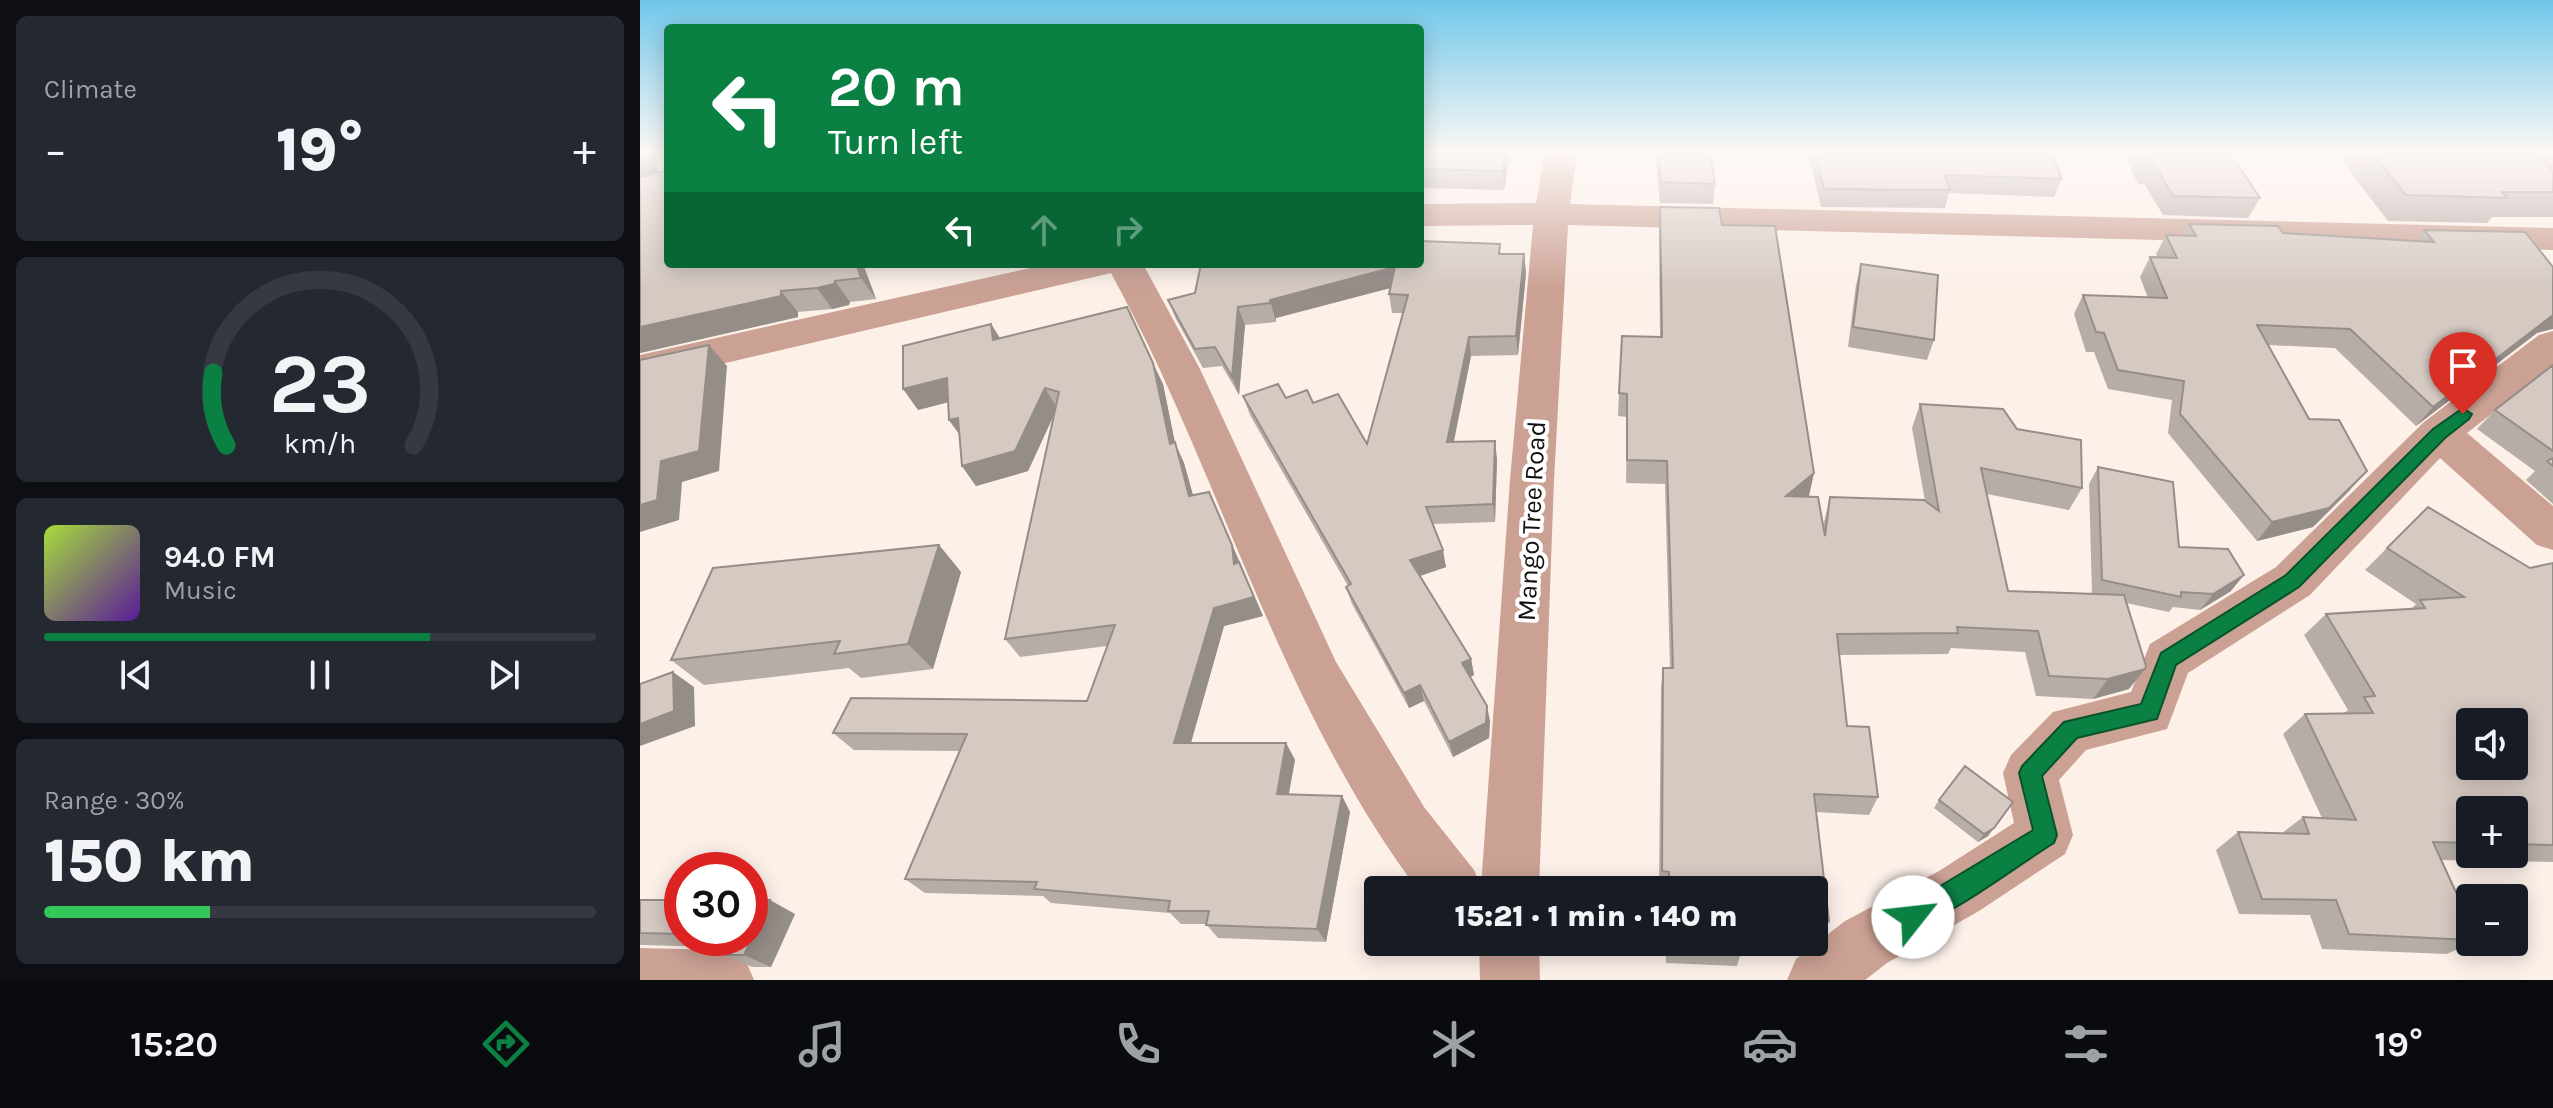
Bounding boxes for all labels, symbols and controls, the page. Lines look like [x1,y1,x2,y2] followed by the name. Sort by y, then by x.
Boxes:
[828,54,965,119] text: 20 m
[696,56,800,160] icon: left
[44,74,137,105] text: Climate
[276,115,364,185] text: 19°
[828,121,963,163] text: Turn left
[44,125,67,176] text: −
[573,125,596,176] text: +
[938,208,982,252] icon: left
[1022,208,1066,252] icon: ahead
[1106,208,1150,252] icon: right
[2429,332,2497,414] pin
[269,335,371,432] text: 23
[2441,344,2485,388] icon: arrive
[1511,420,1552,622] street label: Mango Tree Road
[284,427,356,460] text: km/h
[164,539,276,575] text: 94.0 FM
[164,575,237,606] text: Music
[114,653,158,697] icon: previous
[298,653,342,697] icon: pause
[482,653,526,697] icon: next
[2456,708,2528,956] map controls
[2456,708,2528,780] button: sound
[44,785,185,816] text: Range · 30%
[2456,796,2528,868] button: +
[44,826,255,896] text: 150 km
[664,852,768,956] speed limit sign: 30
[1871,875,1955,959] position arrow
[2456,884,2528,956] button: −
[1454,898,1738,934] text: 15:21 · 1 min · 140 m
[478,1016,534,1072] icon: directions
[794,1016,850,1072] icon: music
[1110,1016,1166,1072] icon: phone
[1426,1016,1482,1072] icon: climate
[1742,1016,1798,1072] icon: car
[2058,1016,2114,1072] icon: filters
[130,1023,218,1065] text: 15:20
[2374,1023,2423,1065] text: 19°

